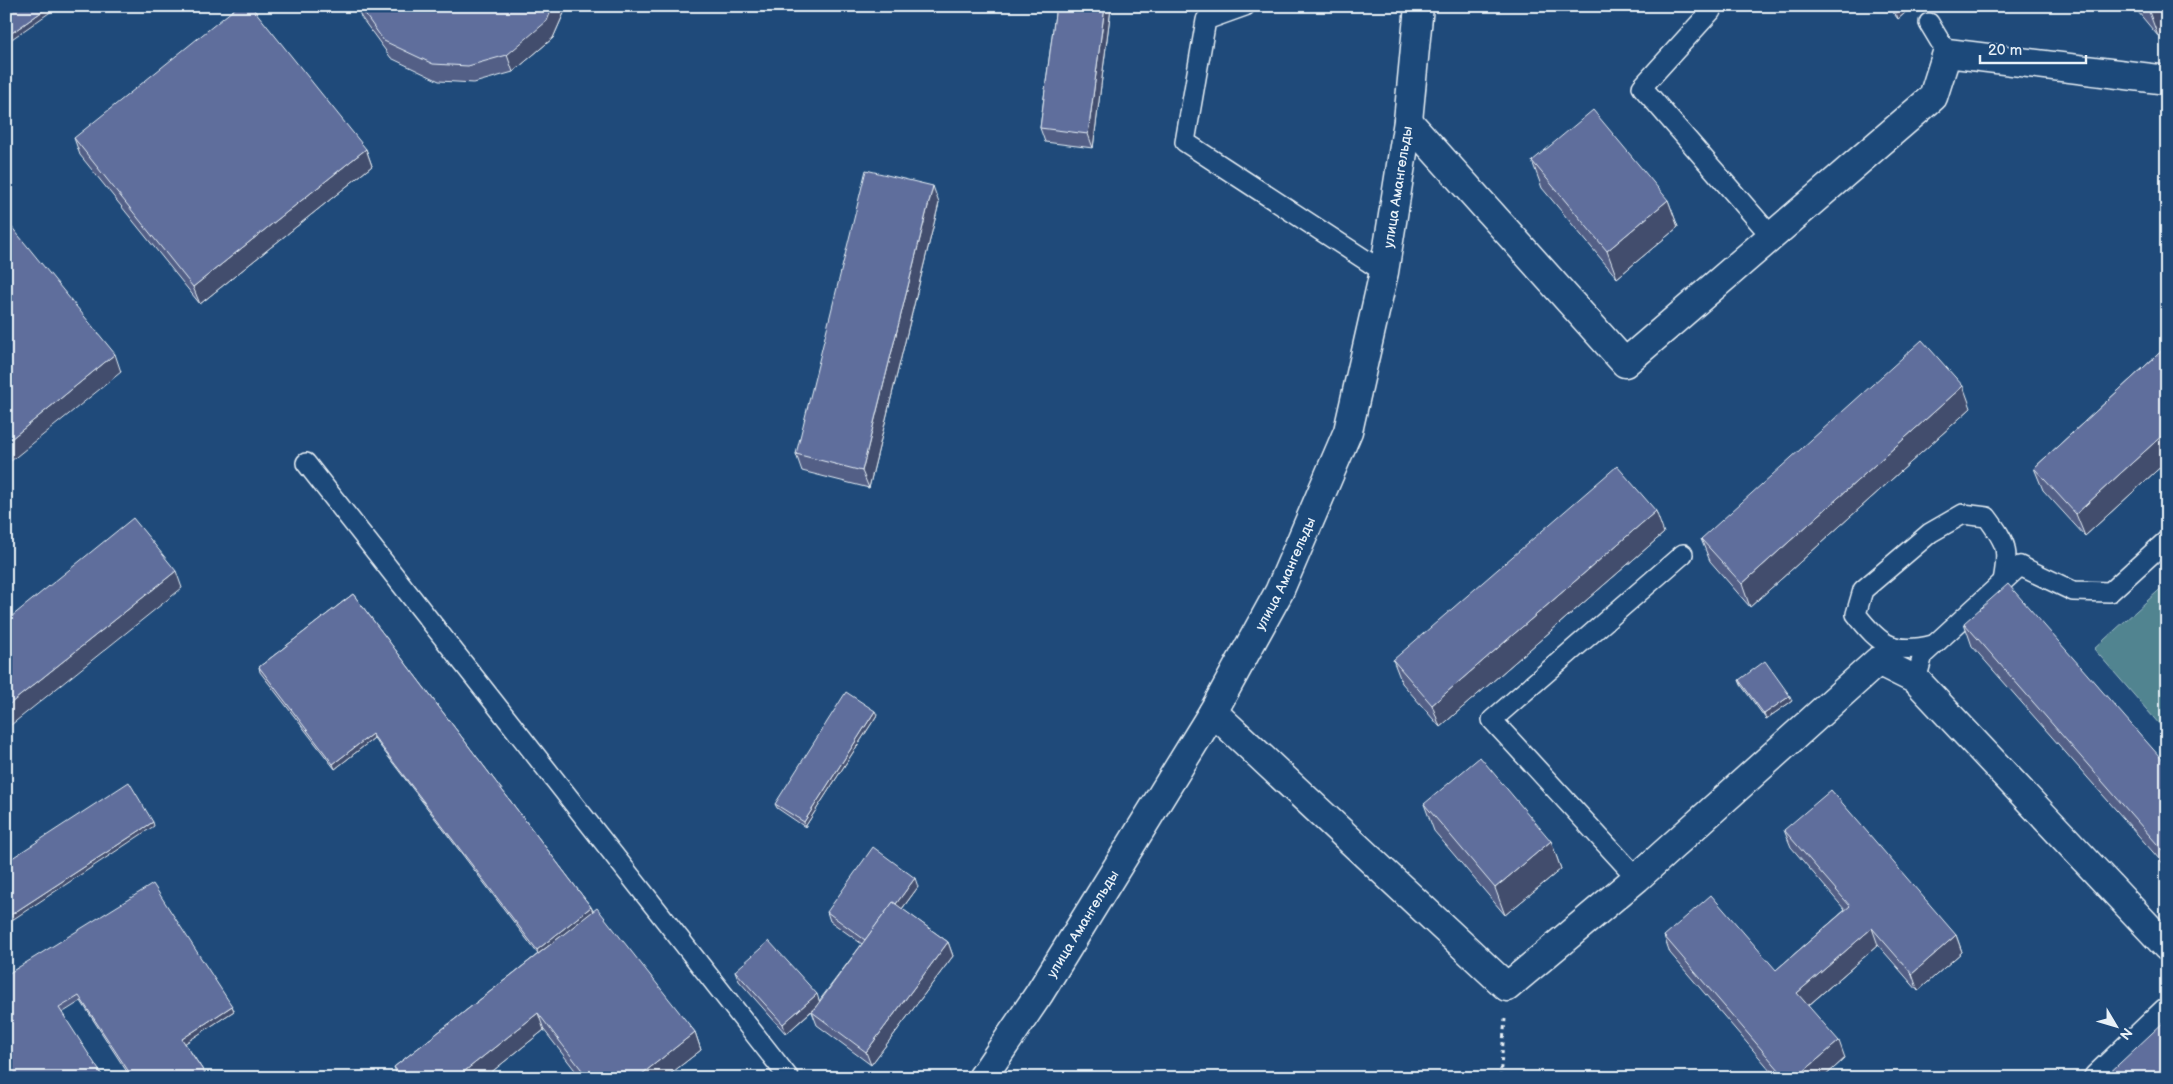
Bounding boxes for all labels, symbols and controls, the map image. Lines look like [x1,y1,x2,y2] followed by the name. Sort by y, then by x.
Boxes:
[1980,32,2087,64] scale bar
[1988,41,2022,60] text: 20 m
[1379,125,1416,249] street label: улица Амангельды
[1251,514,1319,633] street label: улица Амангельды
[1043,867,1122,981] street label: улица Амангельды
[2090,1002,2140,1052] north arrow
[2116,1024,2136,1043] text: N

